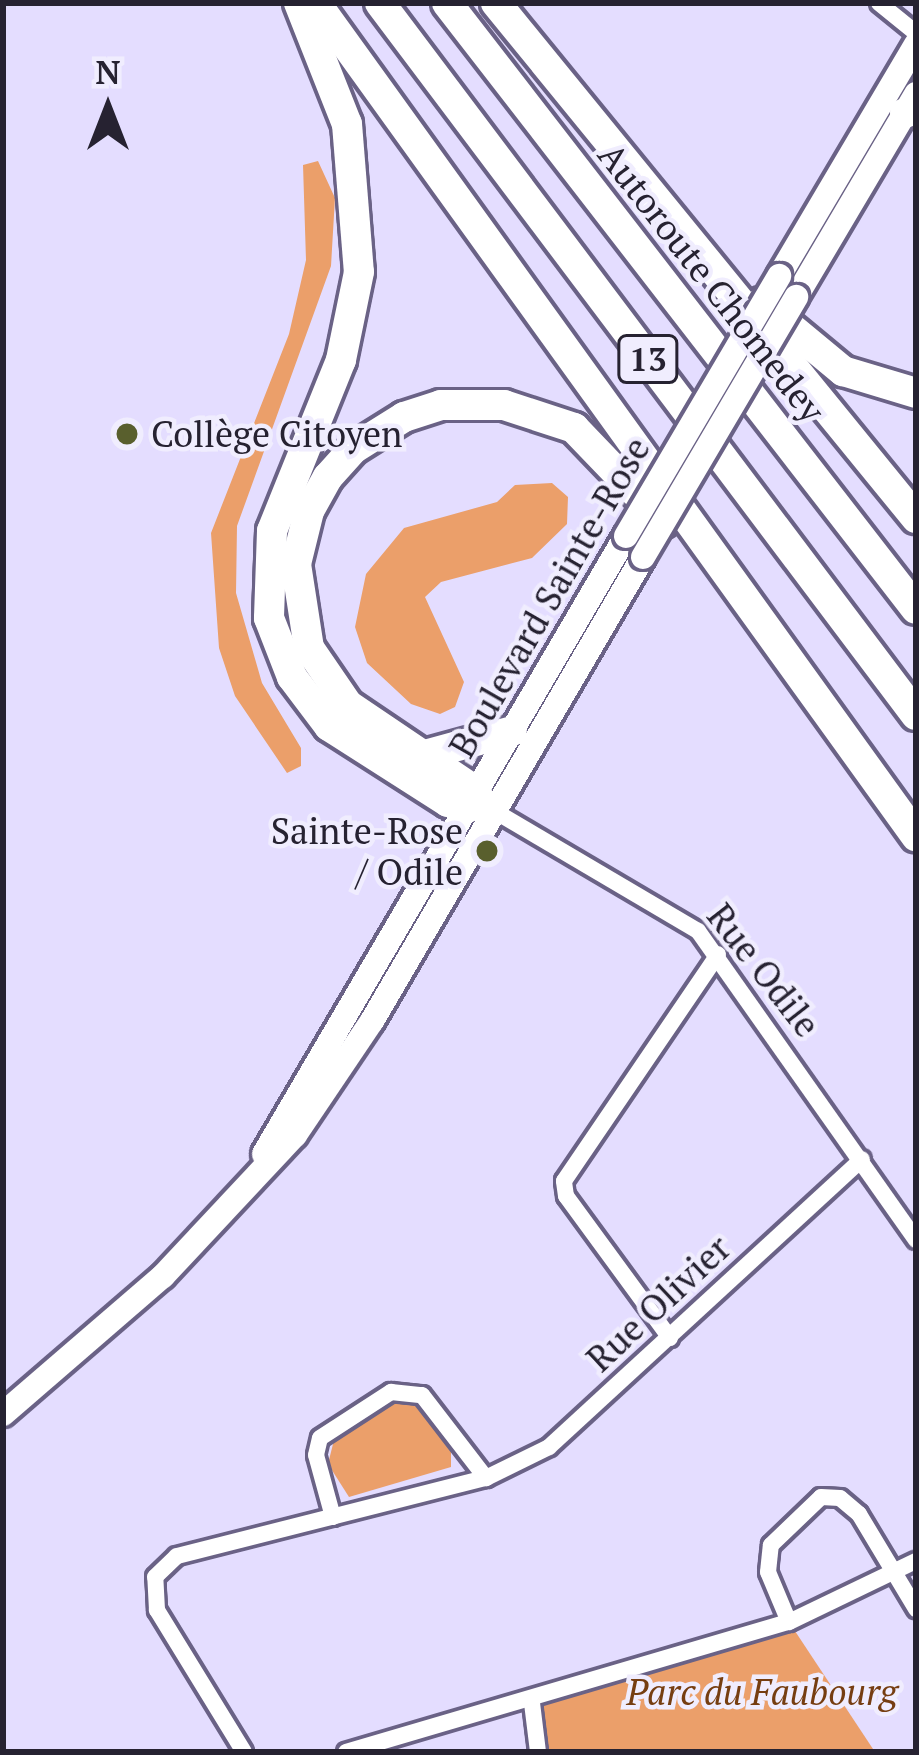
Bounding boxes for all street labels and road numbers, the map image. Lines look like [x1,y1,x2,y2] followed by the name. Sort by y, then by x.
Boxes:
[590,134,834,430] street label: Autoroute Chomedey
[615,332,681,386] road number: 13
[440,429,658,765] street label: Boulevard Sainte-Rose
[699,895,829,1045] street label: Rue Odile
[578,1226,738,1380] street label: Rue Olivier

